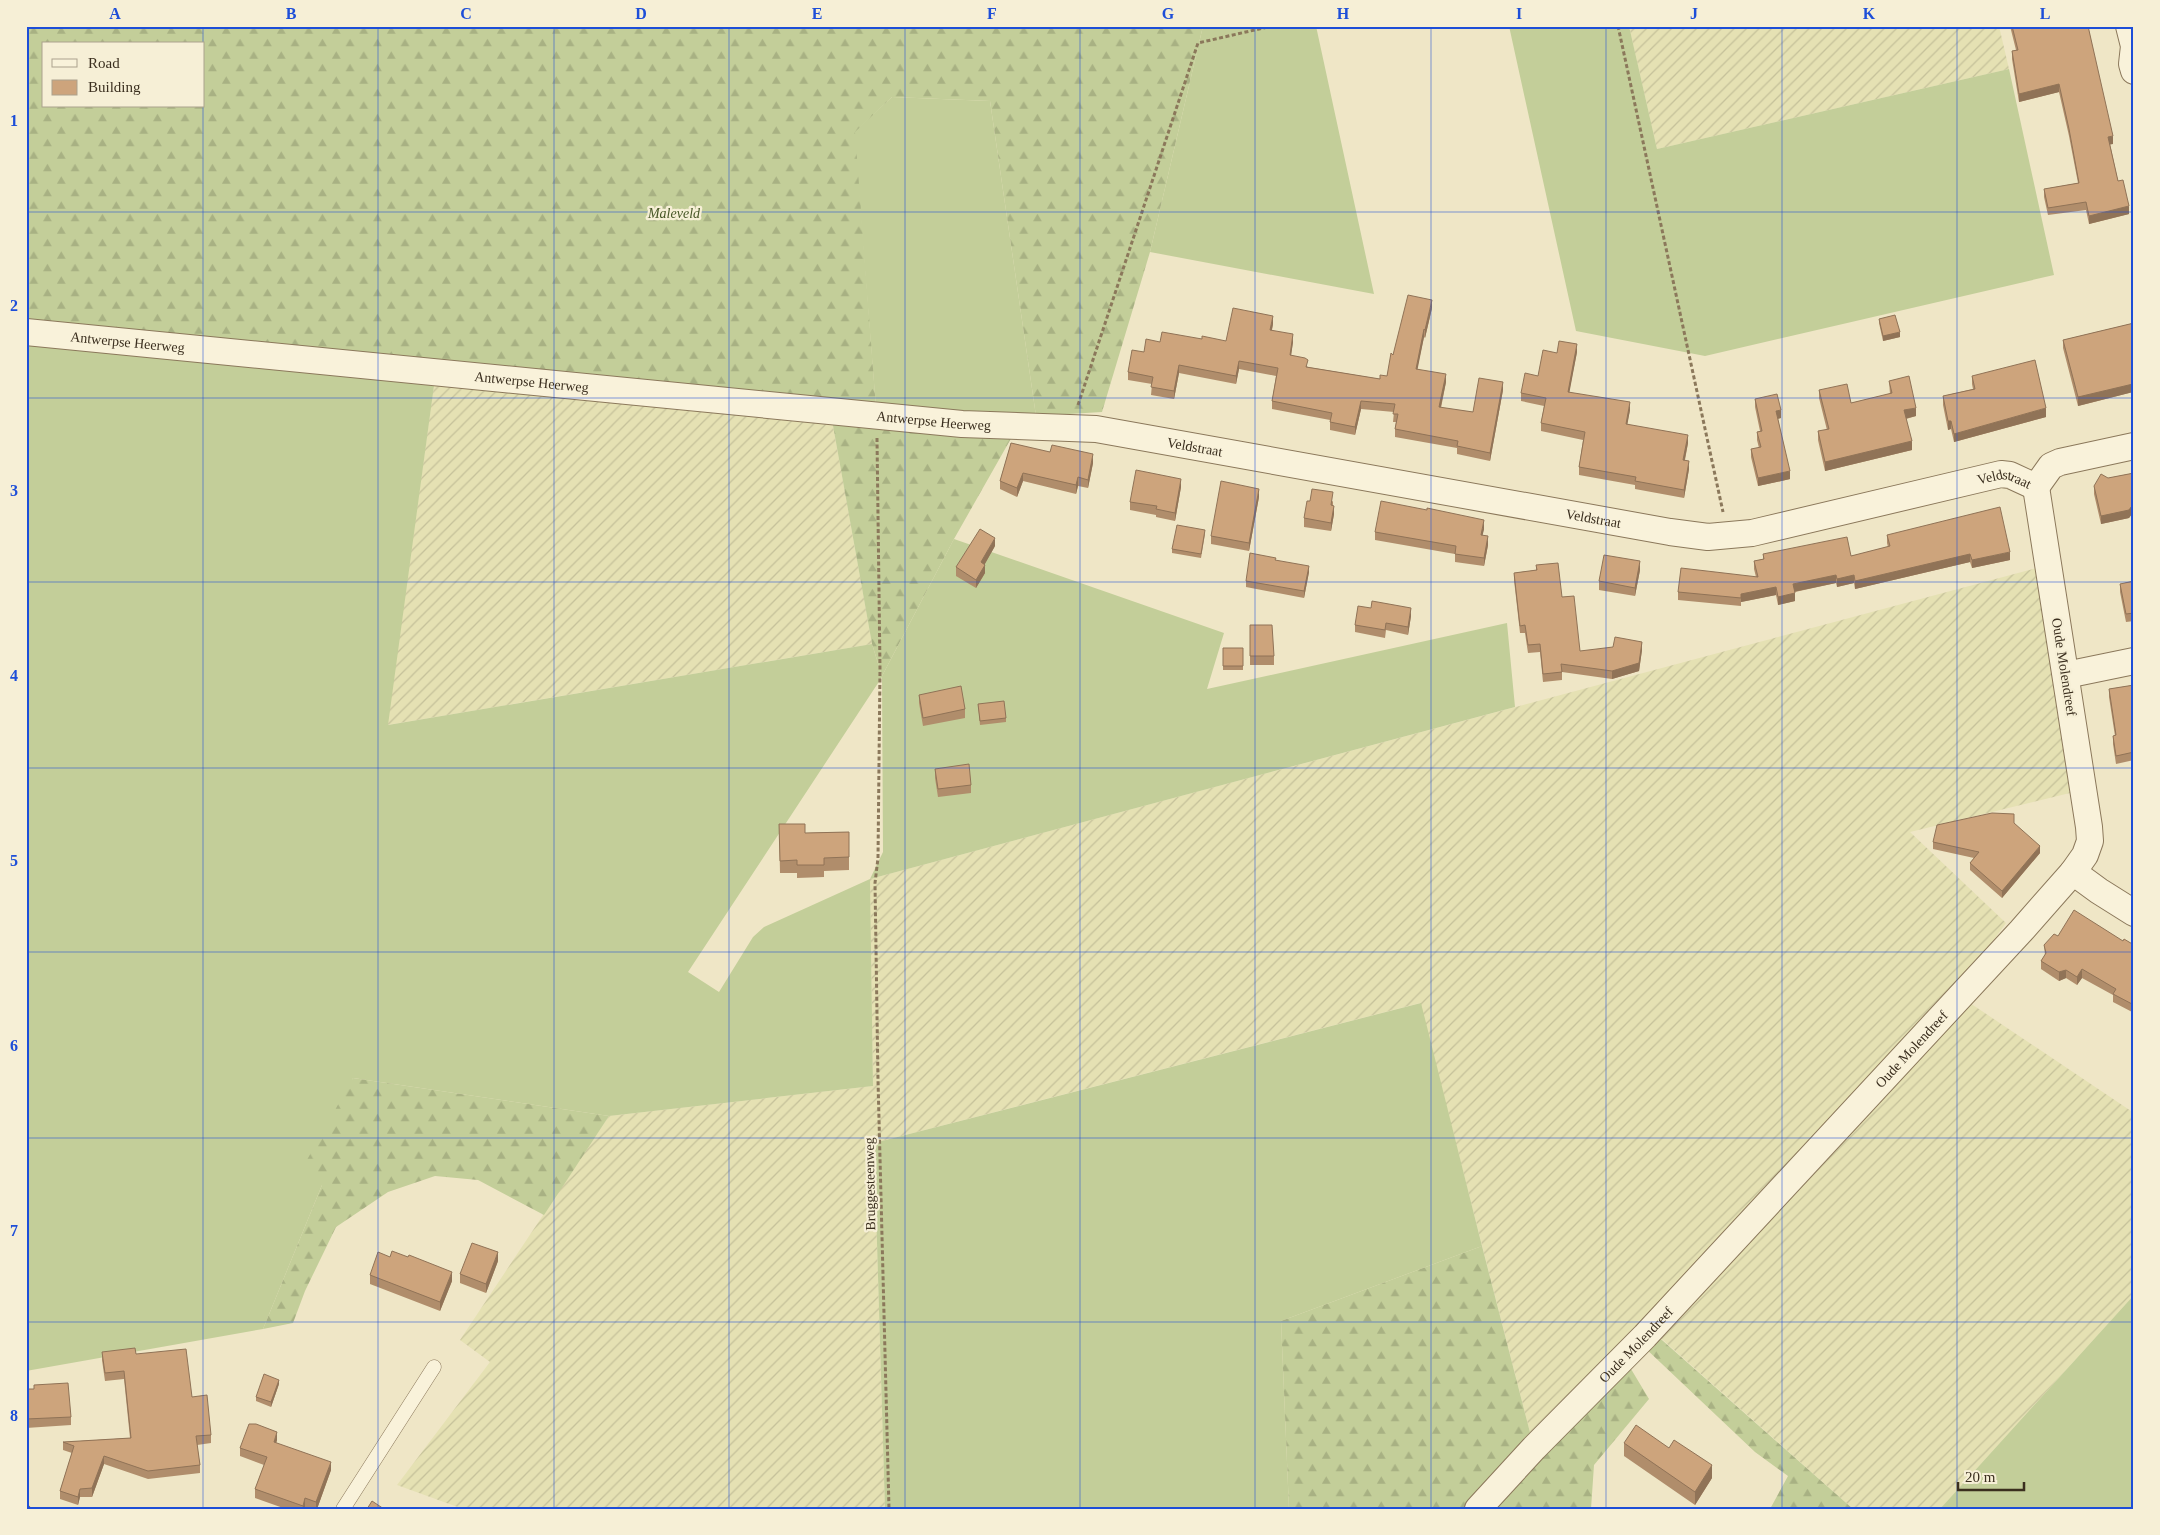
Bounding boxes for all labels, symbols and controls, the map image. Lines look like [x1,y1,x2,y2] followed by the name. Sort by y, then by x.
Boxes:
[109,5,121,22] text: A
[286,5,297,22] text: B
[460,5,472,22] text: C
[635,5,647,22] text: D
[812,5,822,22] text: E
[987,5,997,22] text: F
[1162,5,1175,22] text: G
[1337,5,1350,22] text: H
[1516,5,1522,22] text: I
[1690,5,1698,22] text: J
[1863,5,1876,22] text: K
[2040,5,2050,22] text: L
[42,42,205,108] legend
[88,55,120,71] text: Road
[88,79,141,95] text: Building
[10,112,18,129] text: 1
[647,206,701,221] park label: Maleveld
[10,297,18,314] text: 2
[70,329,185,355] street label: Antwerpse Heerweg
[474,369,589,395] street label: Antwerpse Heerweg
[876,408,991,433] street label: Antwerpse Heerweg
[1166,434,1224,459] street label: Veldstraat
[1976,466,2034,491] street label: Veldstraat
[10,482,18,499] text: 3
[1565,506,1622,531] street label: Veldstraat
[2049,617,2079,717] street label: Oude Molendreef
[10,667,18,684] text: 4
[10,852,18,869] text: 5
[1872,1007,1951,1091] street label: Oude Molendreef
[10,1037,18,1054] text: 6
[862,1137,878,1231] street label: Bruggesteenweg
[10,1222,18,1239] text: 7
[1596,1303,1676,1385] street label: Oude Molendreef
[10,1407,18,1424] text: 8
[1958,1460,2024,1492] scale bar
[1965,1469,1996,1485] text: 20 m

